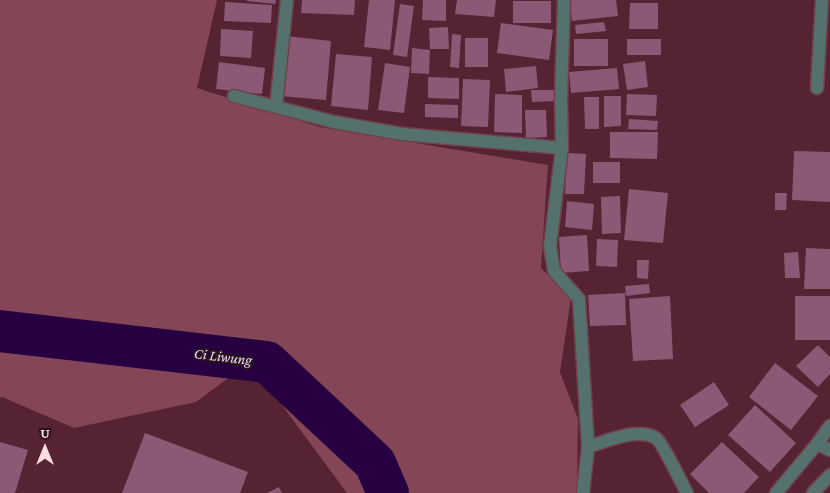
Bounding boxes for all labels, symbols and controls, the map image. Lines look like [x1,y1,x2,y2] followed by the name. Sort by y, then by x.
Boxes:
[193,345,253,369] water label: Ci Liwung
[20,423,70,473] north arrow
[40,425,50,441] text: U

